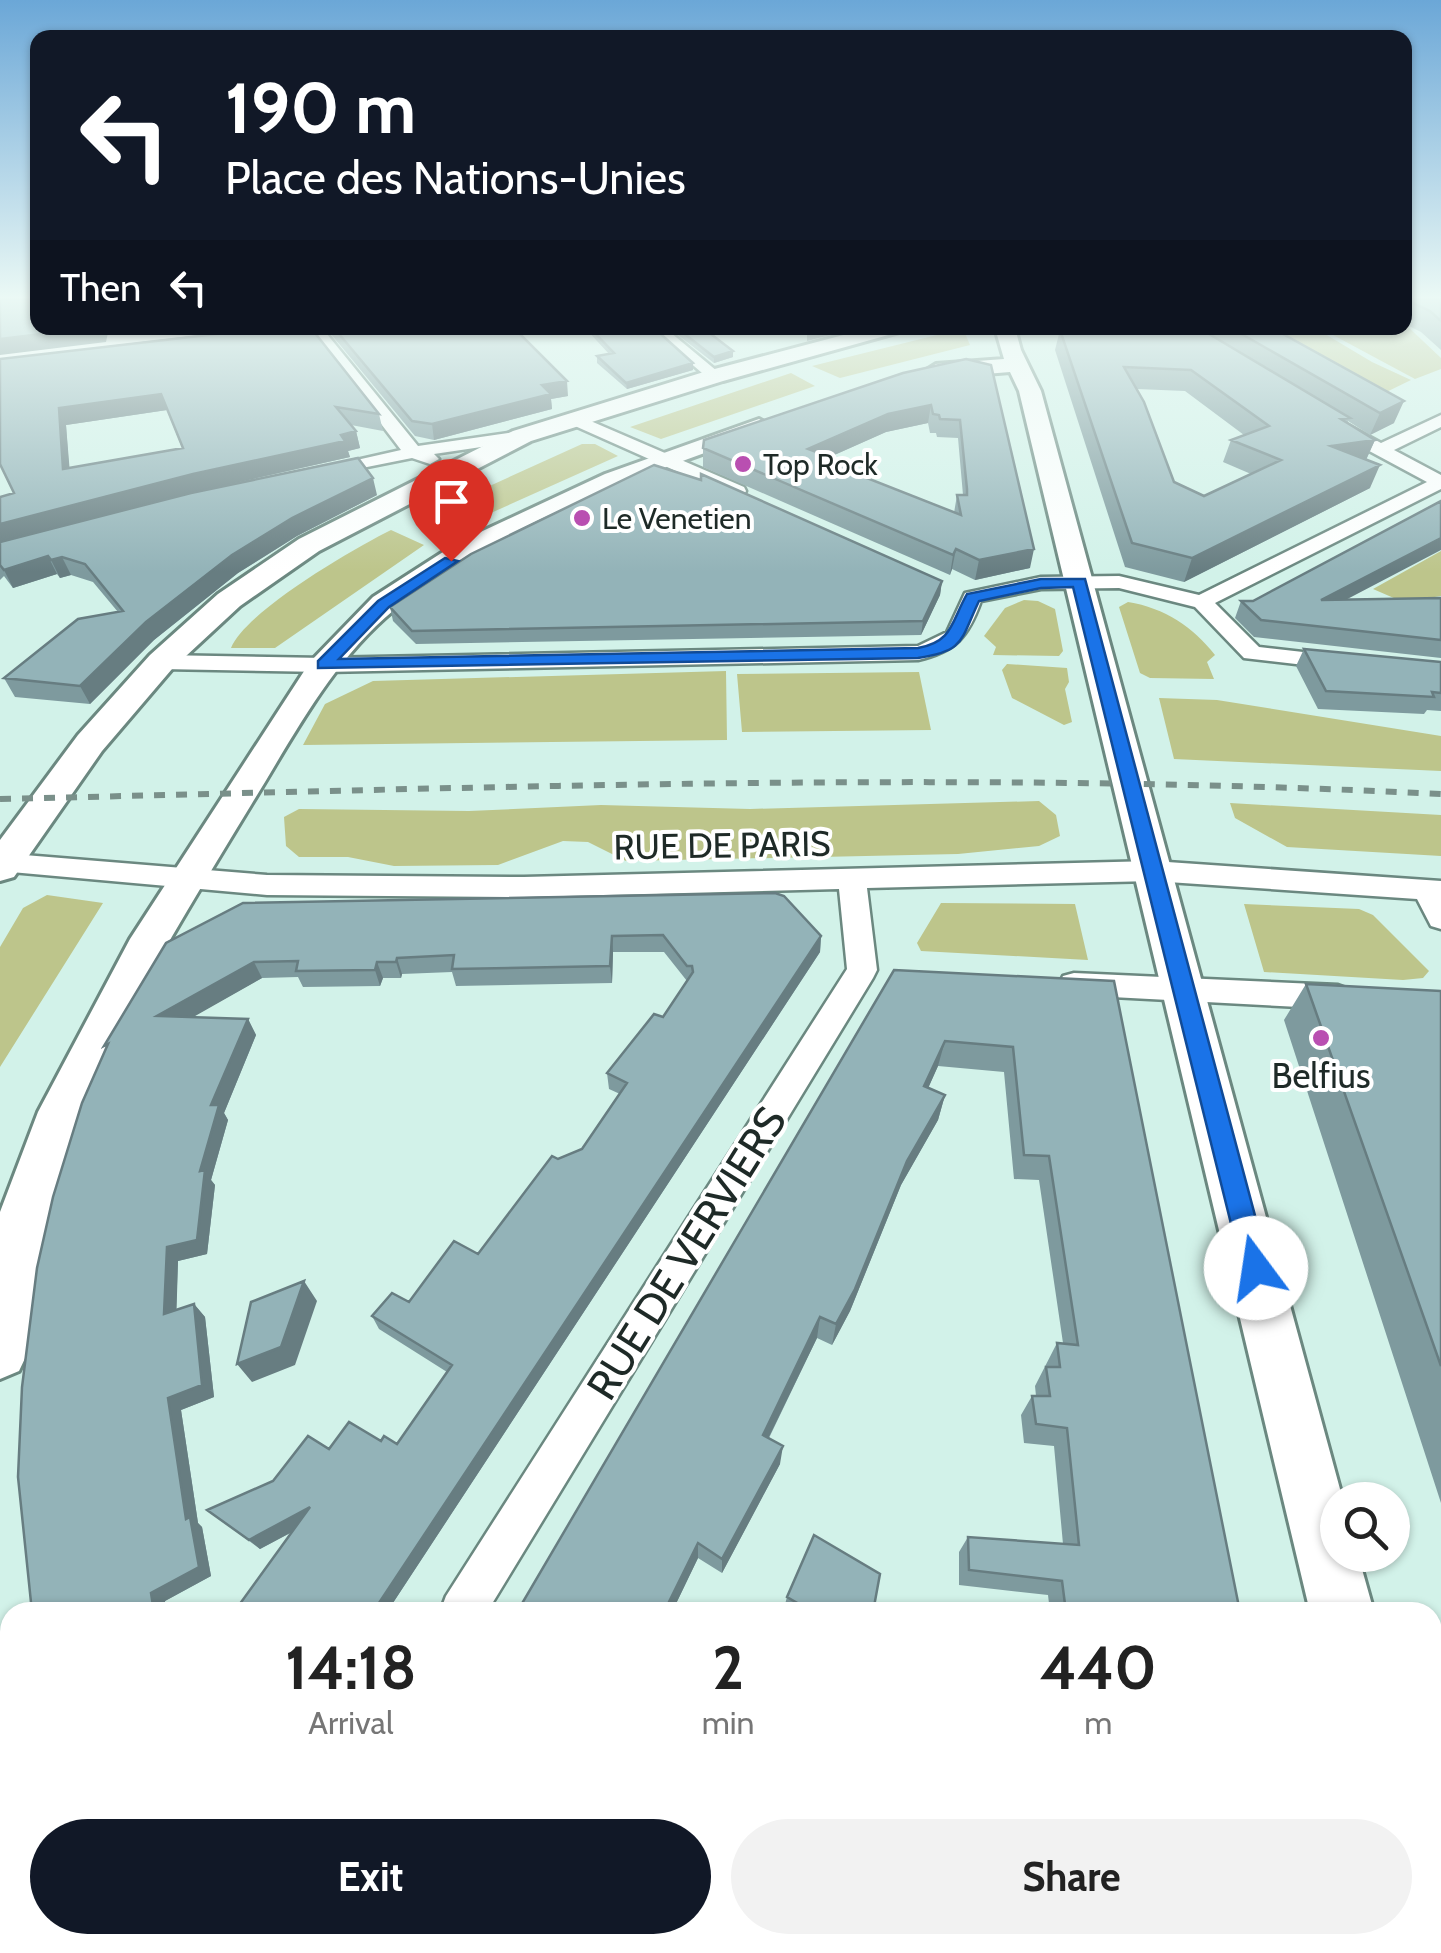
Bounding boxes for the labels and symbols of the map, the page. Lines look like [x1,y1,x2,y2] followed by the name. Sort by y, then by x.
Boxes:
[763,446,878,483] place label: Top Rock
[732,453,754,475] marker: Top Rock
[409,459,494,562] pin
[602,500,751,537] place label: Le Venetien
[571,507,593,529] marker: Le Venetien
[613,822,831,868] street label: RUE DE PARIS
[1310,1027,1332,1049] marker: Belfius
[1272,1054,1370,1097] place label: Belfius
[575,1097,797,1409] street label: RUE DE VERVIERS
[1204,1216,1308,1320] position arrow

